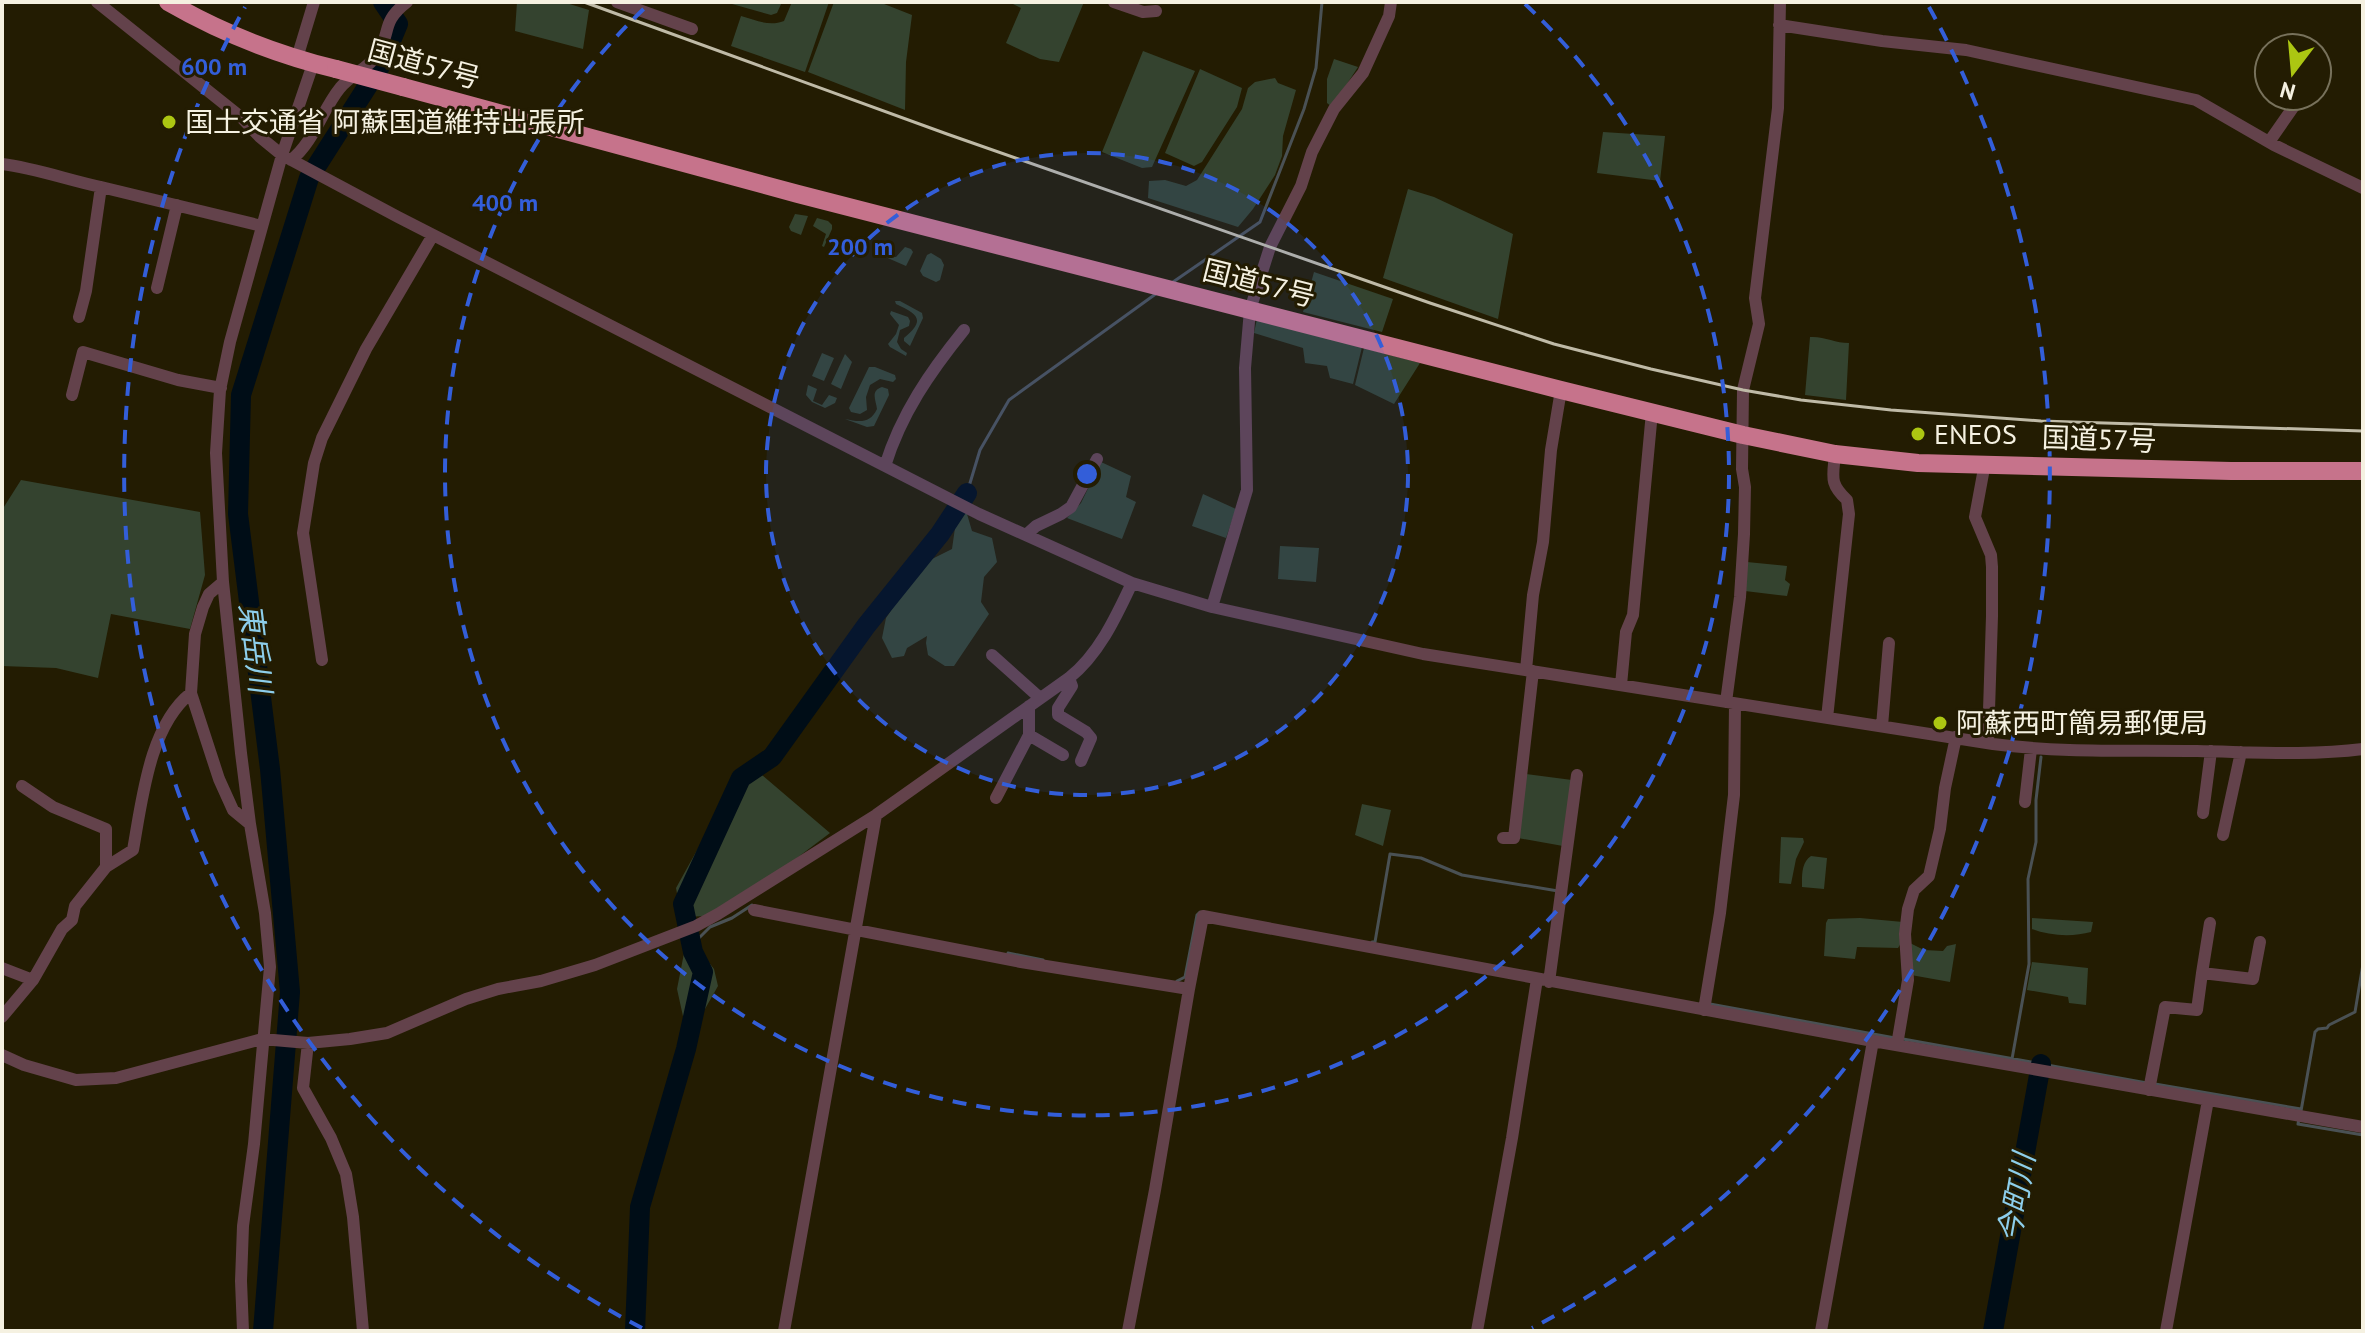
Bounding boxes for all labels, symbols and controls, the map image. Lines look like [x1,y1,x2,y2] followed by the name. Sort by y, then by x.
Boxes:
[364,31,484,96] street label: 国道57号
[2253,32,2333,112] north arrow
[181,51,247,82] text: 600 m
[2277,76,2298,107] text: N
[185,103,584,140] place label: 国土交通省 阿蘇国道維持出張所
[160,113,178,131] marker: 国土交通省 阿蘇国道維持出張所
[472,187,538,218] text: 400 m
[827,231,893,262] text: 200 m
[1199,251,1319,314] street label: 国道57号
[1934,415,2017,452] place label: ENEOS
[2041,418,2157,459] street label: 国道57号
[1909,425,1927,443] marker: ENEOS
[1073,460,1101,488] centre of rings
[232,601,282,698] water label: 東岳川
[1956,704,2208,741] place label: 阿蘇西町簡易郵便局
[1931,714,1949,732] marker: 阿蘇西町簡易郵便局
[1989,1147,2043,1245] water label: 今町川

